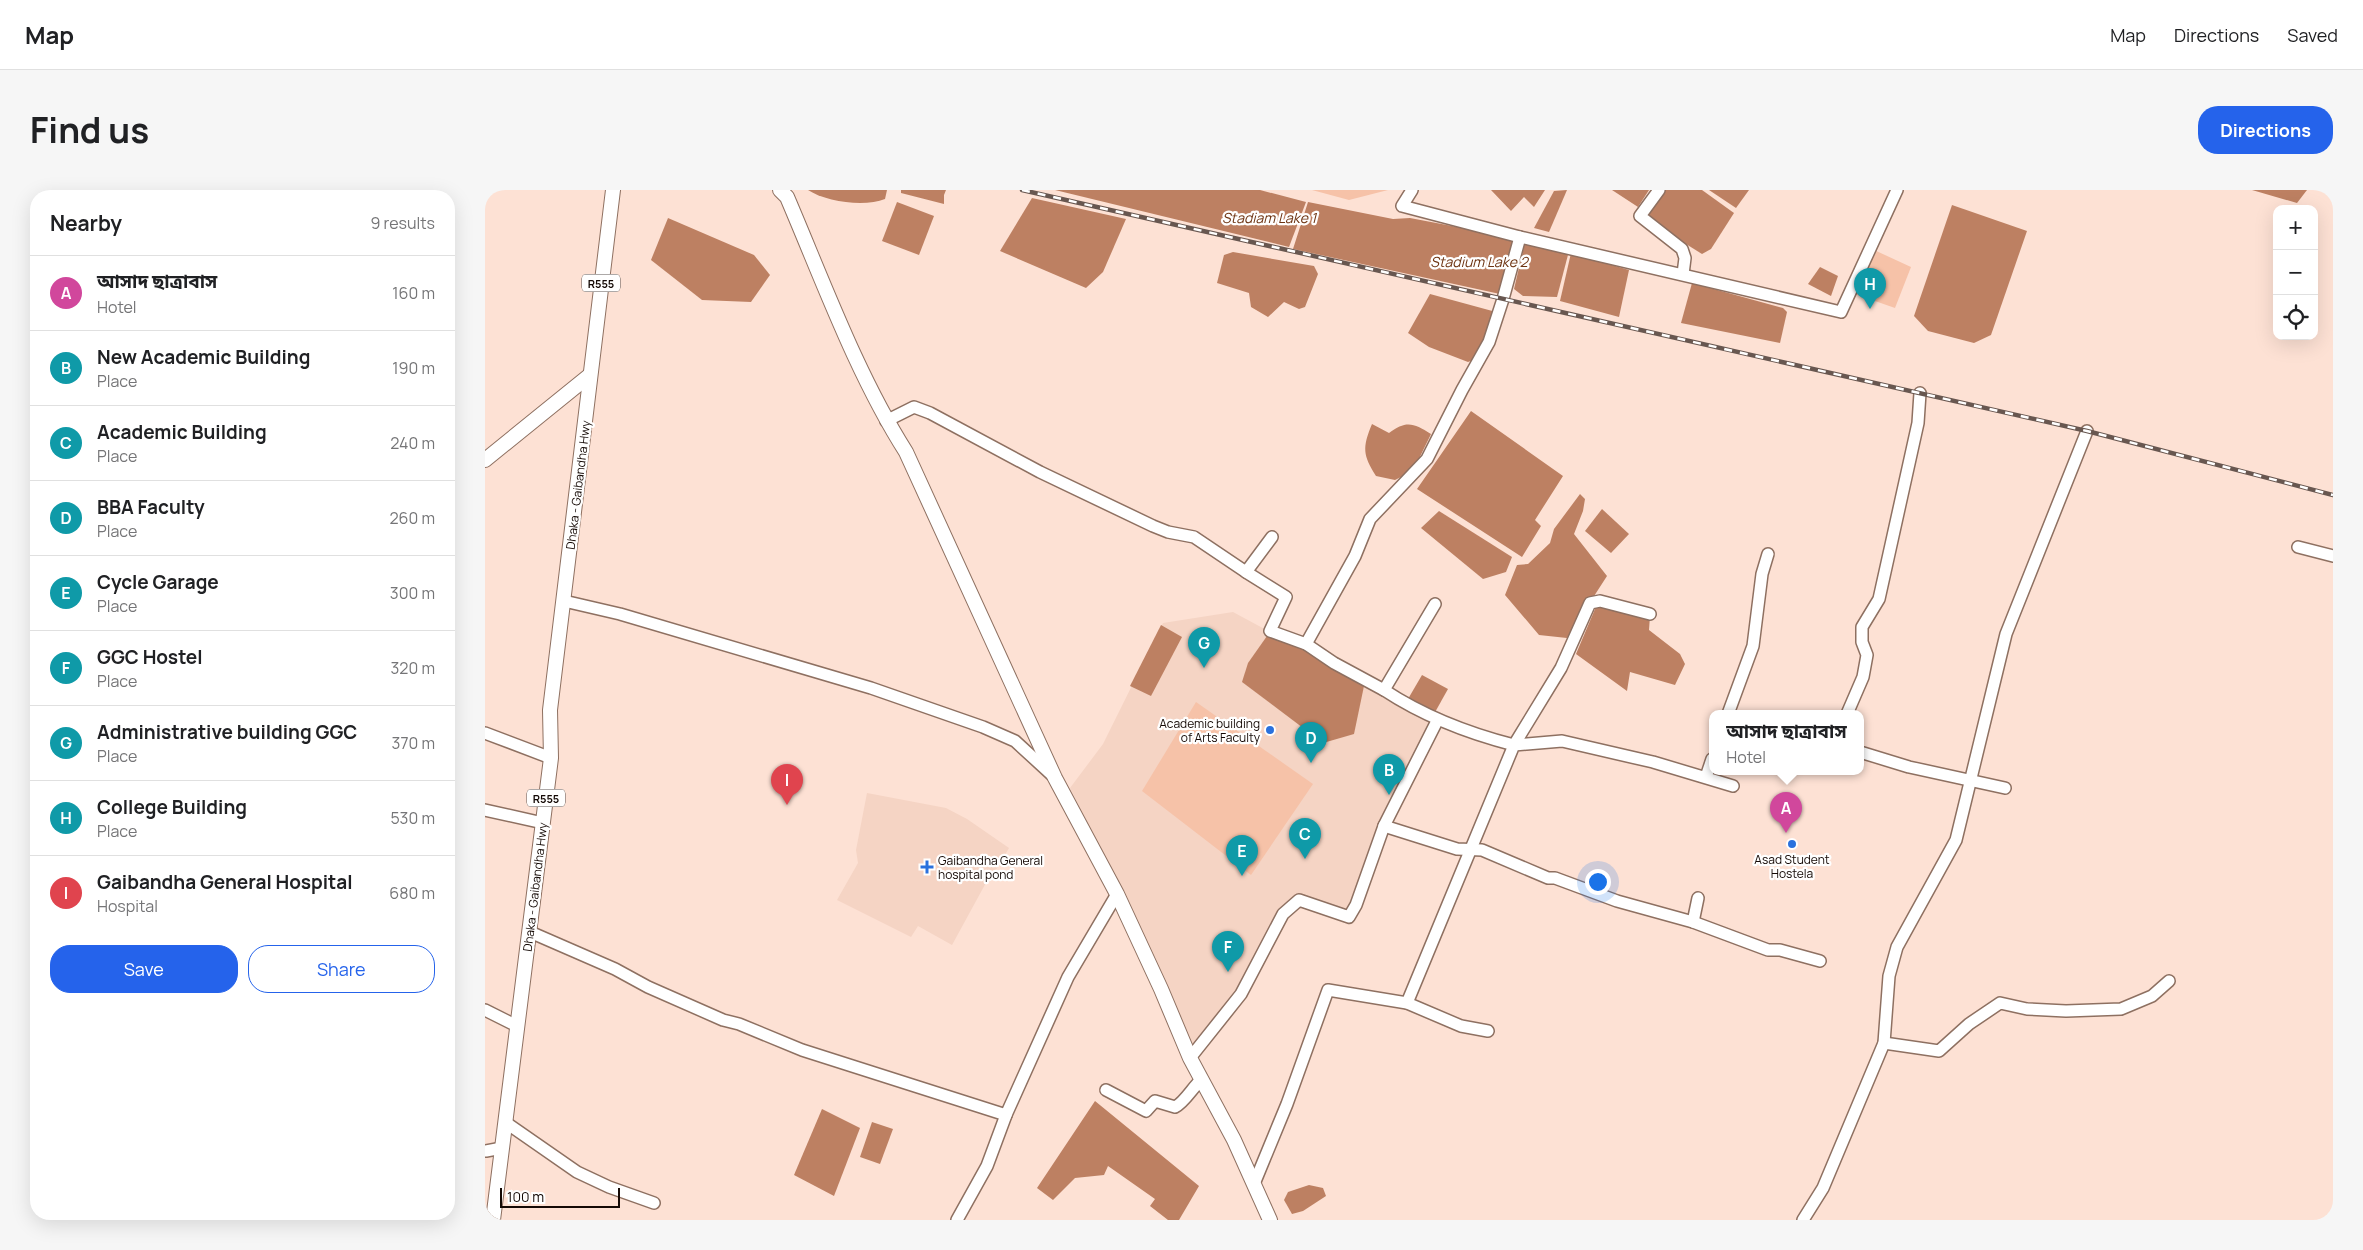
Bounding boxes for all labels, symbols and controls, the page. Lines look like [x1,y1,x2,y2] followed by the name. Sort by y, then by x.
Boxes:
[25,18,74,51] text: Map
[2110,23,2146,47] text: Map
[2174,23,2259,47] text: Directions
[2287,23,2338,47] text: Saved
[30,106,149,154] text: Find us
[2198,106,2333,154] button: Directions
[2273,205,2318,340] map controls
[2273,205,2318,250] button: +
[1222,208,1318,227] water label: Stadiam Lake 1
[50,209,122,237] text: Nearby
[370,212,435,234] text: 9 results
[2273,250,2318,295] button: −
[1430,252,1530,271] water label: Stadium Lake 2
[97,268,217,294] text: আসাদ ছাত্রাবাস
[1854,268,1886,309] pin: H
[582,275,620,292] road number: R555
[61,282,71,304] text: A
[392,282,435,304] text: 160 m
[2273,295,2318,340] button: locate
[97,296,137,318] text: Hotel
[97,344,310,370] text: New Academic Building
[61,357,71,379] text: B
[392,357,435,379] text: 190 m
[97,370,137,392] text: Place
[97,419,267,445] text: Academic Building
[562,419,594,551] street label: Dhaka - Gaibandha Hwy
[60,432,72,454] text: C
[390,432,435,454] text: 240 m
[97,445,137,467] text: Place
[97,494,205,520] text: BBA Faculty
[60,507,72,529] text: D
[389,507,435,529] text: 260 m
[97,520,137,542] text: Place
[97,569,219,595] text: Cycle Garage
[61,582,71,604] text: E
[390,582,435,604] text: 300 m
[97,595,137,617] text: Place
[1188,627,1220,668] pin: G
[97,644,203,670] text: GGC Hostel
[62,657,70,679] text: F
[391,657,435,679] text: 320 m
[97,670,137,692] text: Place
[1709,710,1864,775] popup
[1159,715,1261,746] place label: Academic building of Arts Faculty
[1726,718,1847,744] text: আসাদ ছাত্রাবাস
[97,719,357,745] text: Administrative building GGC
[1295,722,1327,763] pin: D
[1264,724,1276,736] marker: Academic building of Arts Faculty
[60,732,72,754] text: G
[392,732,435,754] text: 370 m
[97,745,137,767] text: Place
[1726,746,1766,768] text: Hotel
[1373,754,1405,795] pin: B
[771,764,803,805] pin: I
[527,790,565,806] road number: R555
[1770,792,1802,833] pin: A
[97,794,247,820] text: College Building
[60,807,72,829] text: H
[390,807,435,829] text: 530 m
[1289,818,1321,859] pin: C
[97,820,137,842] text: Place
[519,821,551,953] street label: Dhaka - Gaibandha Hwy
[1226,835,1258,876] pin: E
[1786,838,1798,850] marker: Asad Student Hostela
[1754,851,1830,882] place label: Asad Student Hostela
[938,852,1043,883] place label: Gaibandha General hospital pond
[920,860,934,874] marker: Gaibandha General hospital pond
[97,869,353,895] text: Gaibandha General Hospital
[1585,869,1611,895] your location
[64,882,68,904] text: I
[389,882,435,904] text: 680 m
[97,895,158,917] text: Hospital
[1212,931,1244,972] pin: F
[50,945,238,993] button: Save
[248,945,435,993] button: Share
[500,1185,620,1208] scale bar
[507,1187,544,1206] text: 100 m

